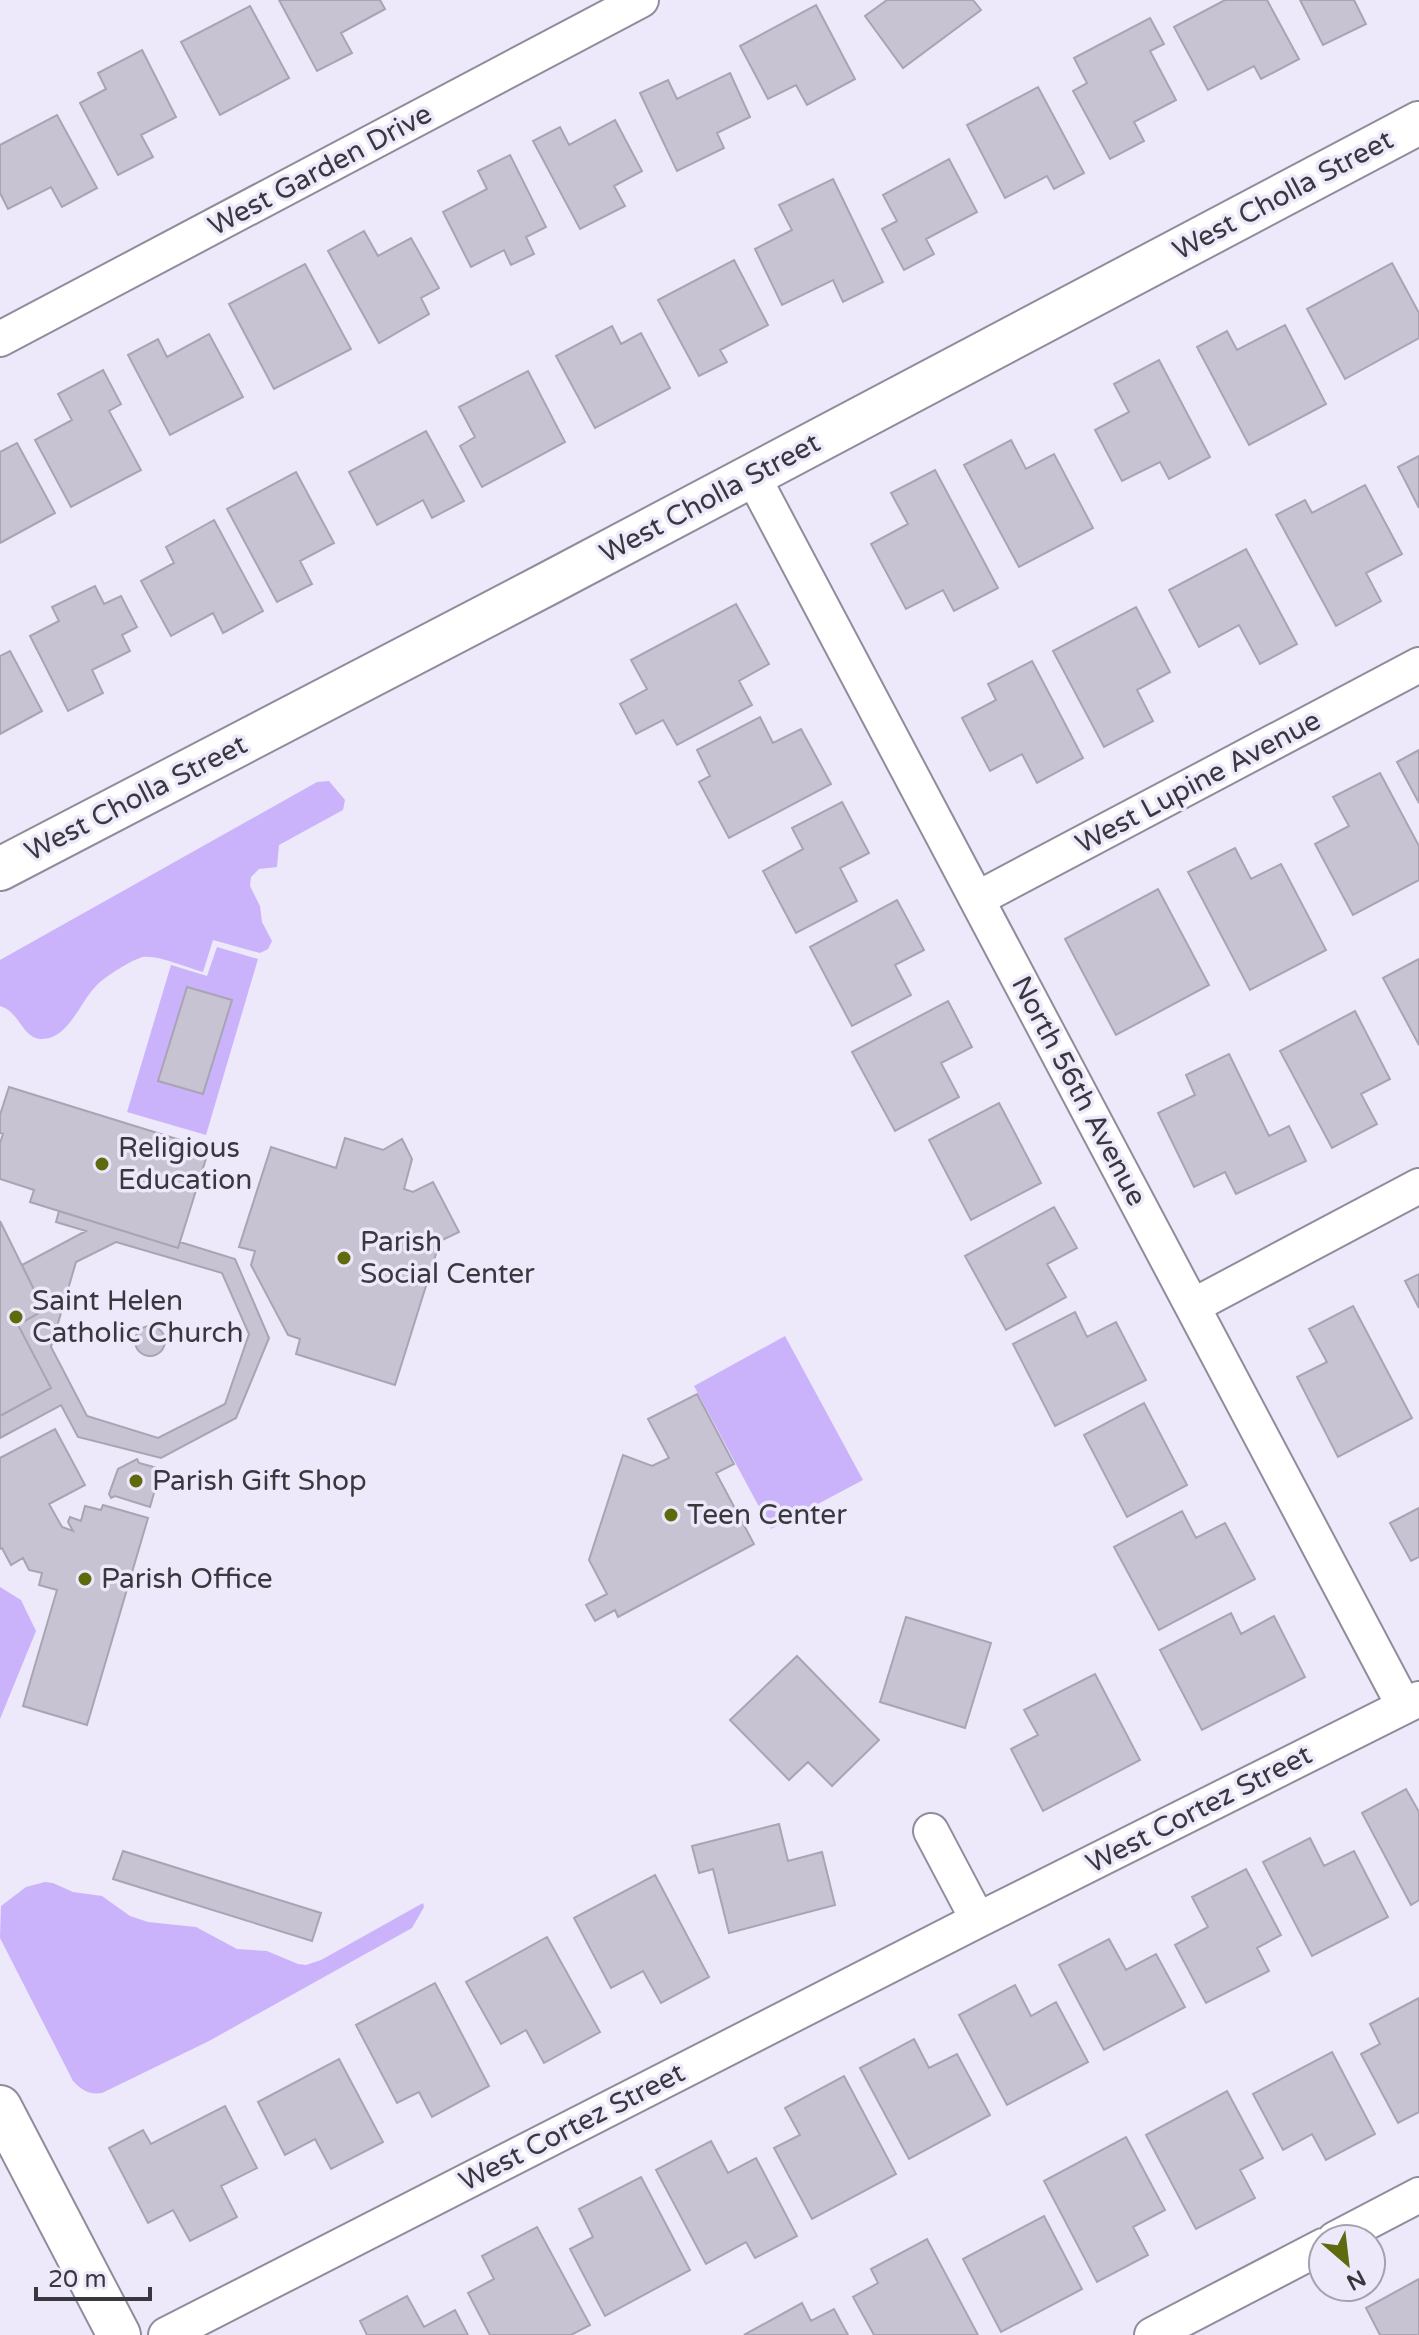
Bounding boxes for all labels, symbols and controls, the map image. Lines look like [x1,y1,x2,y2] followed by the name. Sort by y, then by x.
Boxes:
[202,97,438,243] street label: West Garden Drive
[1167,122,1399,267] street label: West Cholla Street
[594,425,826,570] street label: West Cholla Street
[1070,703,1326,861] street label: West Lupine Avenue
[19,727,253,869] street label: West Cholla Street
[1004,970,1154,1212] street label: North 56th Avenue
[118,1131,252,1197] place label: Religious Education
[93,1155,111,1173] marker: Religious Education
[360,1225,535,1291] place label: Parish Social Center
[335,1249,353,1267] marker: Parish Social Center
[32,1284,244,1350] place label: Saint Helen Catholic Church
[7,1308,25,1326] marker: Saint Helen Catholic Church
[152,1464,367,1498] place label: Parish Gift Shop
[127,1472,145,1490] marker: Parish Gift Shop
[687,1498,847,1532] place label: Teen Center
[662,1506,680,1524] marker: Teen Center
[101,1562,273,1596] place label: Parish Office
[76,1570,94,1588] marker: Parish Office
[1081,1737,1318,1881] street label: West Cortez Street
[454,2055,691,2199] street label: West Cortez Street
[1307,2223,1387,2303] north arrow
[36,2251,150,2301] scale bar
[1342,2264,1370,2295] text: N
[48,2265,106,2294] text: 20 m

